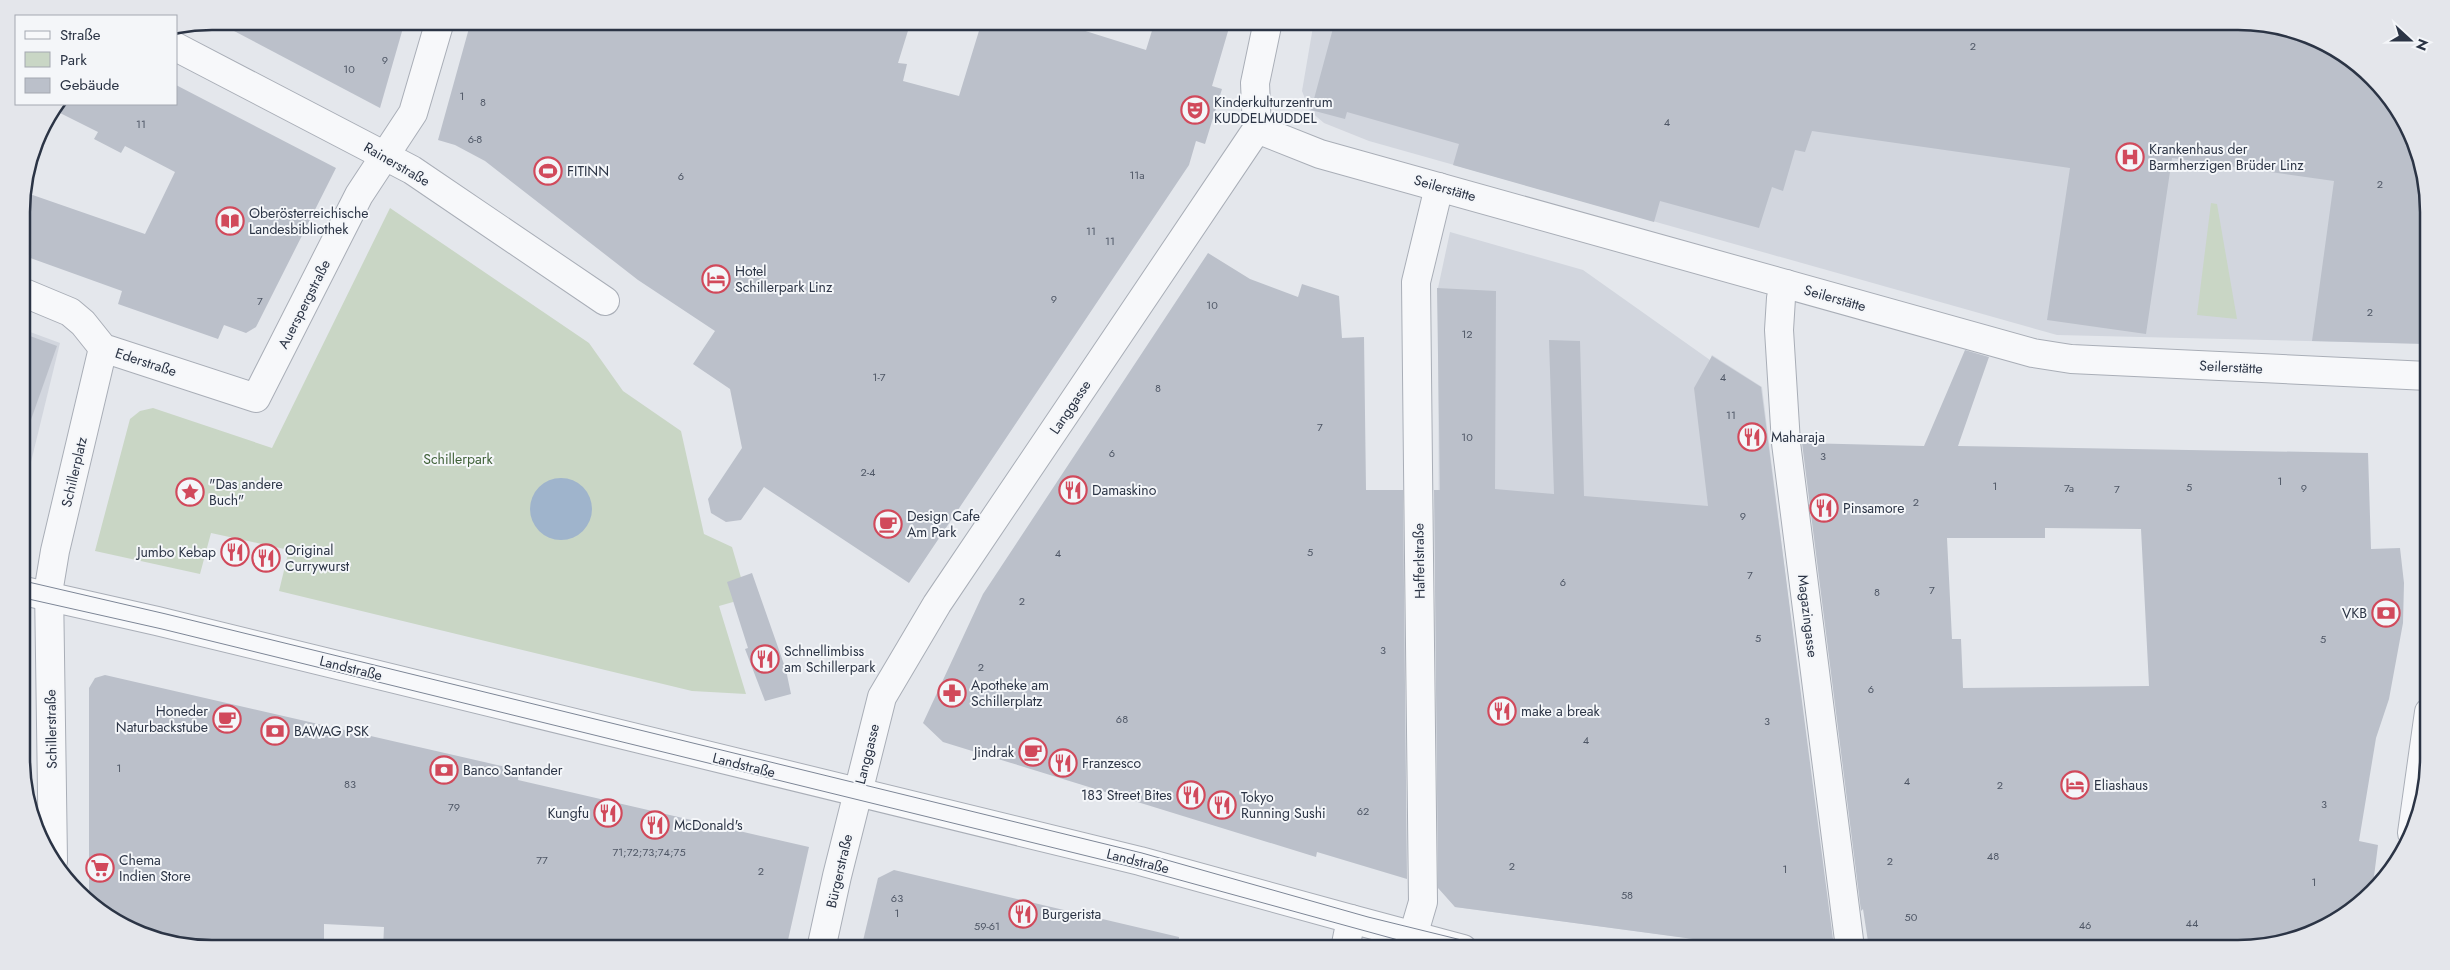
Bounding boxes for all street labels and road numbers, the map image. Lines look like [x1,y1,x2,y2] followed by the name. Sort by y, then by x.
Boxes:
[360,137,434,191] street label: Rainerstraße
[1412,170,1478,206] street label: Seilerstätte
[273,256,335,352] street label: Auerspergstraße
[1802,280,1868,316] street label: Seilerstätte
[113,343,179,381] street label: Ederstraße
[2199,355,2263,379] street label: Seilerstätte
[1044,376,1096,438] street label: Langgasse
[56,434,92,509] street label: Schillerplatz
[1408,523,1430,599] street label: Hafferlstraße
[1793,573,1823,659] street label: Magazingasse
[318,651,384,685] street label: Landstraße
[40,689,62,769] street label: Schillerstraße
[850,722,884,786] street label: Langgasse
[711,748,777,782] street label: Landstraße
[821,832,857,910] street label: Bürgerstraße
[1105,844,1171,878] street label: Landstraße

